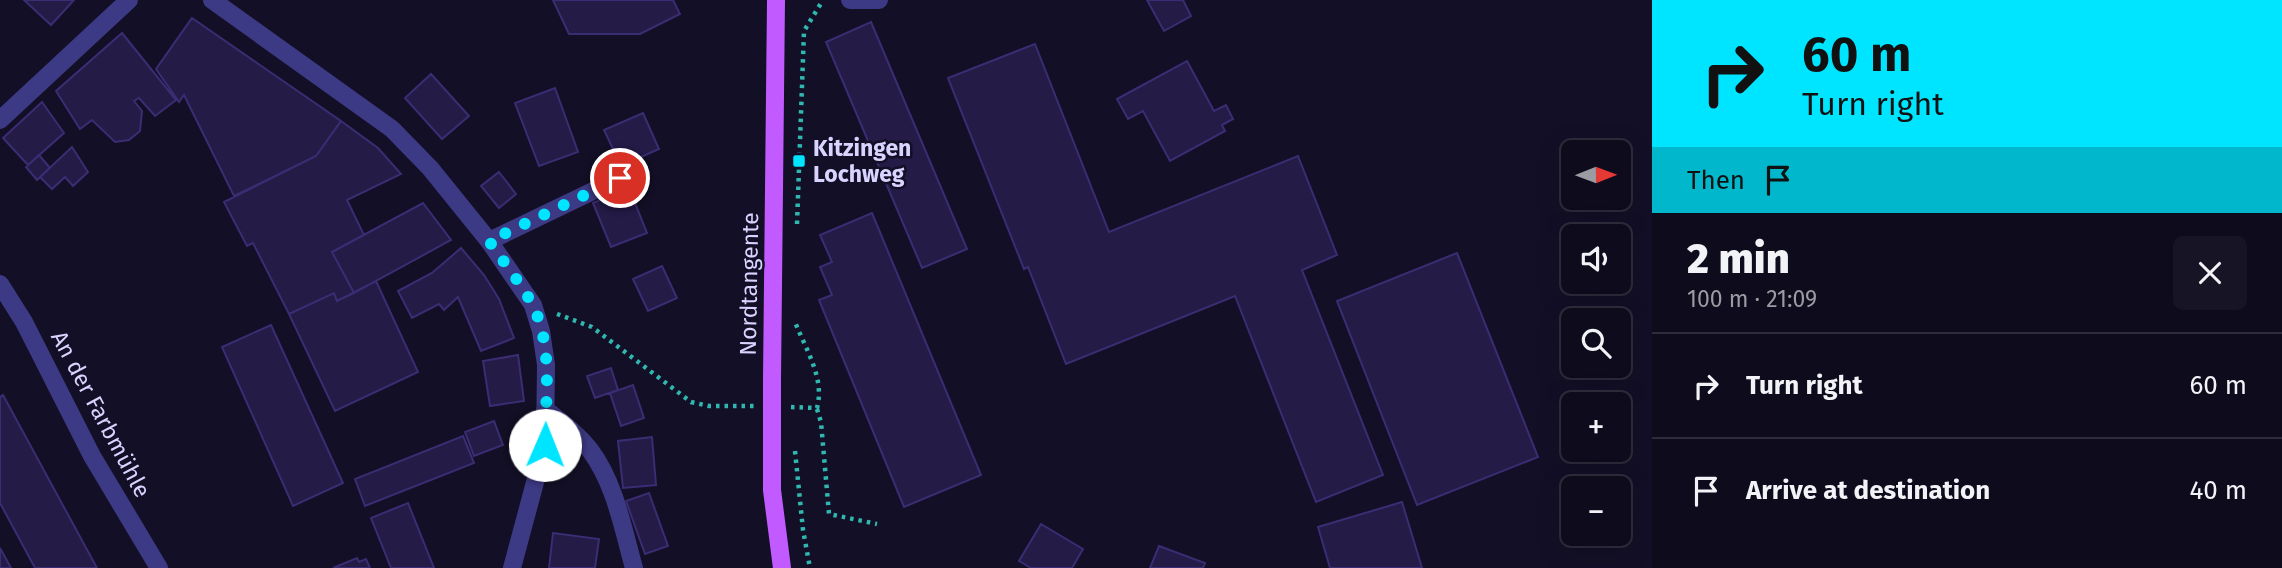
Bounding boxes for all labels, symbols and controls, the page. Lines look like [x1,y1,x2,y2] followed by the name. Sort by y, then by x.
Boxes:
[1802,25,1911,84] text: 60 m
[1687,28,1778,119] icon: right
[1802,85,1944,123] text: Turn right
[813,134,911,188] place label: Kitzingen Lochweg
[1561,140,1631,210] north arrow
[1561,140,1631,546] map controls
[590,148,650,208] pin
[791,153,807,169] marker: Kitzingen Lochweg
[601,159,639,197] icon: arrive
[1759,161,1797,199] icon: arrive
[1687,165,1745,196] text: Then
[734,212,764,356] street label: Nordtangente
[1561,224,1631,294] button: sound
[1687,234,1790,284] text: 2 min
[2173,236,2247,310] button: close
[1687,285,1817,313] text: 100 m · 21:09
[1561,308,1631,378] button: search
[45,326,157,502] street label: An der Farbmühle
[1687,367,1725,405] icon: right
[1746,370,1863,401] text: Turn right
[2189,370,2247,401] text: 60 m
[1561,392,1631,462] button: +
[508,408,582,482] position arrow
[1687,472,1725,510] icon: arrive
[1746,475,1990,506] text: Arrive at destination
[2189,475,2247,506] text: 40 m
[1561,476,1631,546] button: −

